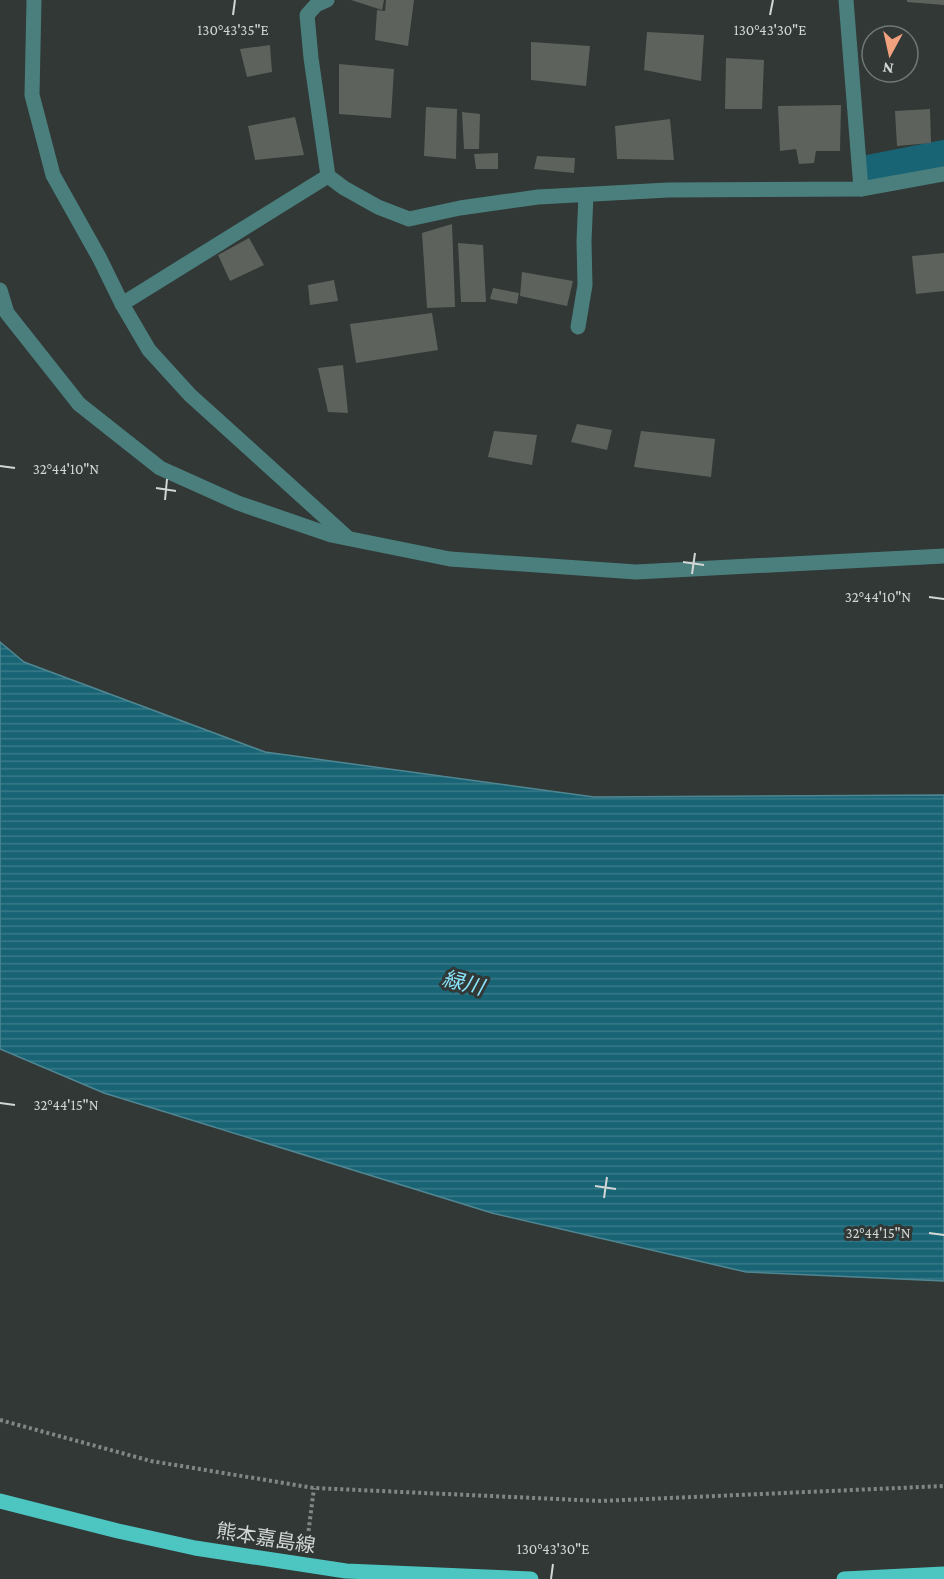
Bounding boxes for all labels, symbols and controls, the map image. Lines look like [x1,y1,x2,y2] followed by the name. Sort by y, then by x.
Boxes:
[197,22,269,38] text: 130°43'35"E
[734,22,806,38] text: 130°43'30"E
[860,24,920,84] north arrow
[881,59,895,78] text: N
[33,461,99,477] text: 32°44'10"N
[845,589,911,605] text: 32°44'10"N
[440,966,488,1000] water label: 緑川
[33,1097,99,1113] text: 32°44'15"N
[845,1225,911,1241] text: 32°44'15"N
[215,1519,317,1557] street label: 熊本嘉島線
[517,1541,589,1557] text: 130°43'30"E

